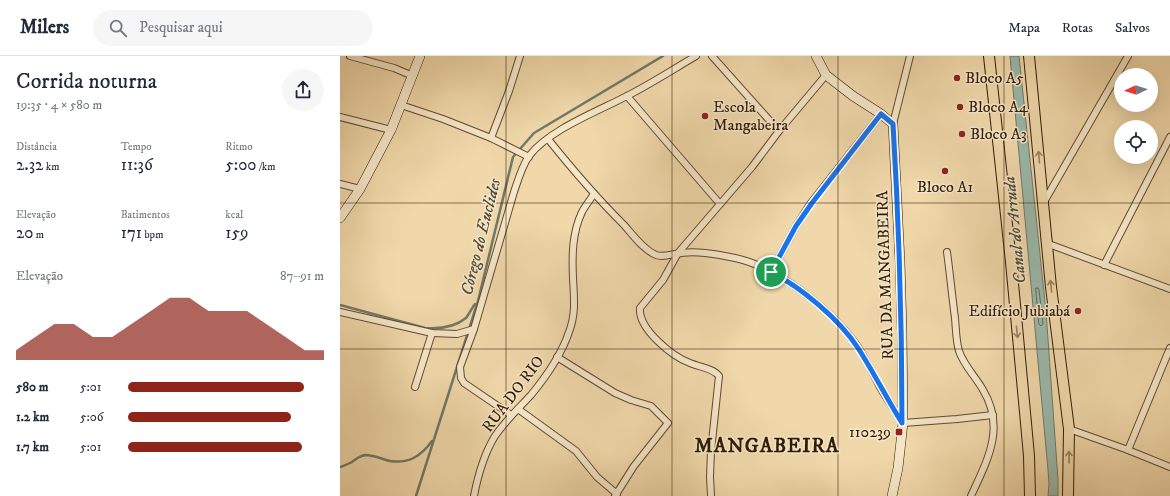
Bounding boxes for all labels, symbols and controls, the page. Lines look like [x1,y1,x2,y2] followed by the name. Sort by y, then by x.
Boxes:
[93,10,373,46] search box
[20,16,69,39] text: Milers
[107,17,129,39] icon: search
[139,18,223,37] text: Pesquisar aqui
[1008,19,1040,37] text: Mapa
[1062,19,1093,37] text: Rotas
[1115,19,1150,37] text: Salvos
[16,68,157,95] text: Corrida noturna
[965,68,1024,88] place label: Bloco A5
[1114,68,1158,112] north arrow
[1114,68,1158,164] map controls
[282,69,324,111] button: share
[952,73,962,83] marker: Bloco A5
[16,97,102,113] text: 19:35 · 4 × 580 m
[713,97,789,135] place label: Escola Mangabeira
[968,97,1029,117] place label: Bloco A4
[955,102,965,112] marker: Bloco A4
[700,111,710,121] marker: Escola Mangabeira
[1114,120,1158,164] button: locate
[970,124,1027,144] place label: Bloco A3
[957,129,967,139] marker: Bloco A3
[16,140,57,154] text: Distância
[121,140,152,154] text: Tempo
[225,140,253,154] text: Ritmo
[1035,151,1042,164] one-way arrow
[16,154,43,176] text: 2.32
[121,154,153,176] text: 11:36
[225,154,257,176] text: 5:00
[43,160,59,174] text: km
[257,160,276,174] text: /km
[940,166,950,176] marker: Bloco A1
[456,175,506,298] water label: Córego do Euclides
[998,175,1032,285] water label: Canal do Arruda
[917,177,973,197] place label: Bloco A1
[872,189,898,360] street label: RUA DA MANGABEIRA
[16,208,56,222] text: Elevação
[121,208,170,222] text: Batimentos
[225,208,243,222] text: kcal
[16,222,34,244] text: 20
[121,222,142,244] text: 171
[225,222,248,244] text: 159
[34,228,44,242] text: m
[142,228,163,242] text: bpm
[754,255,788,289] pin
[760,261,782,283] icon: arrive
[16,268,63,284] text: Elevação
[280,268,324,284] text: 87–91 m
[1047,280,1054,293] one-way arrow
[969,301,1070,321] place label: Edifício Jubiabá
[1073,306,1083,316] marker: Edifício Jubiabá
[1014,325,1021,338] one-way arrow
[478,352,548,436] street label: RUA DO RIO
[16,379,48,395] text: 580 m
[80,379,102,395] text: 5:01
[16,409,49,425] text: 1.2 km
[80,409,104,425] text: 5:06
[849,422,891,442] place label: 110239
[894,427,904,437] marker: 110239
[694,434,840,459] district label: MANGABEIRA
[16,439,49,455] text: 1.7 km
[80,439,102,455] text: 5:01
[1065,451,1073,464] one-way arrow

